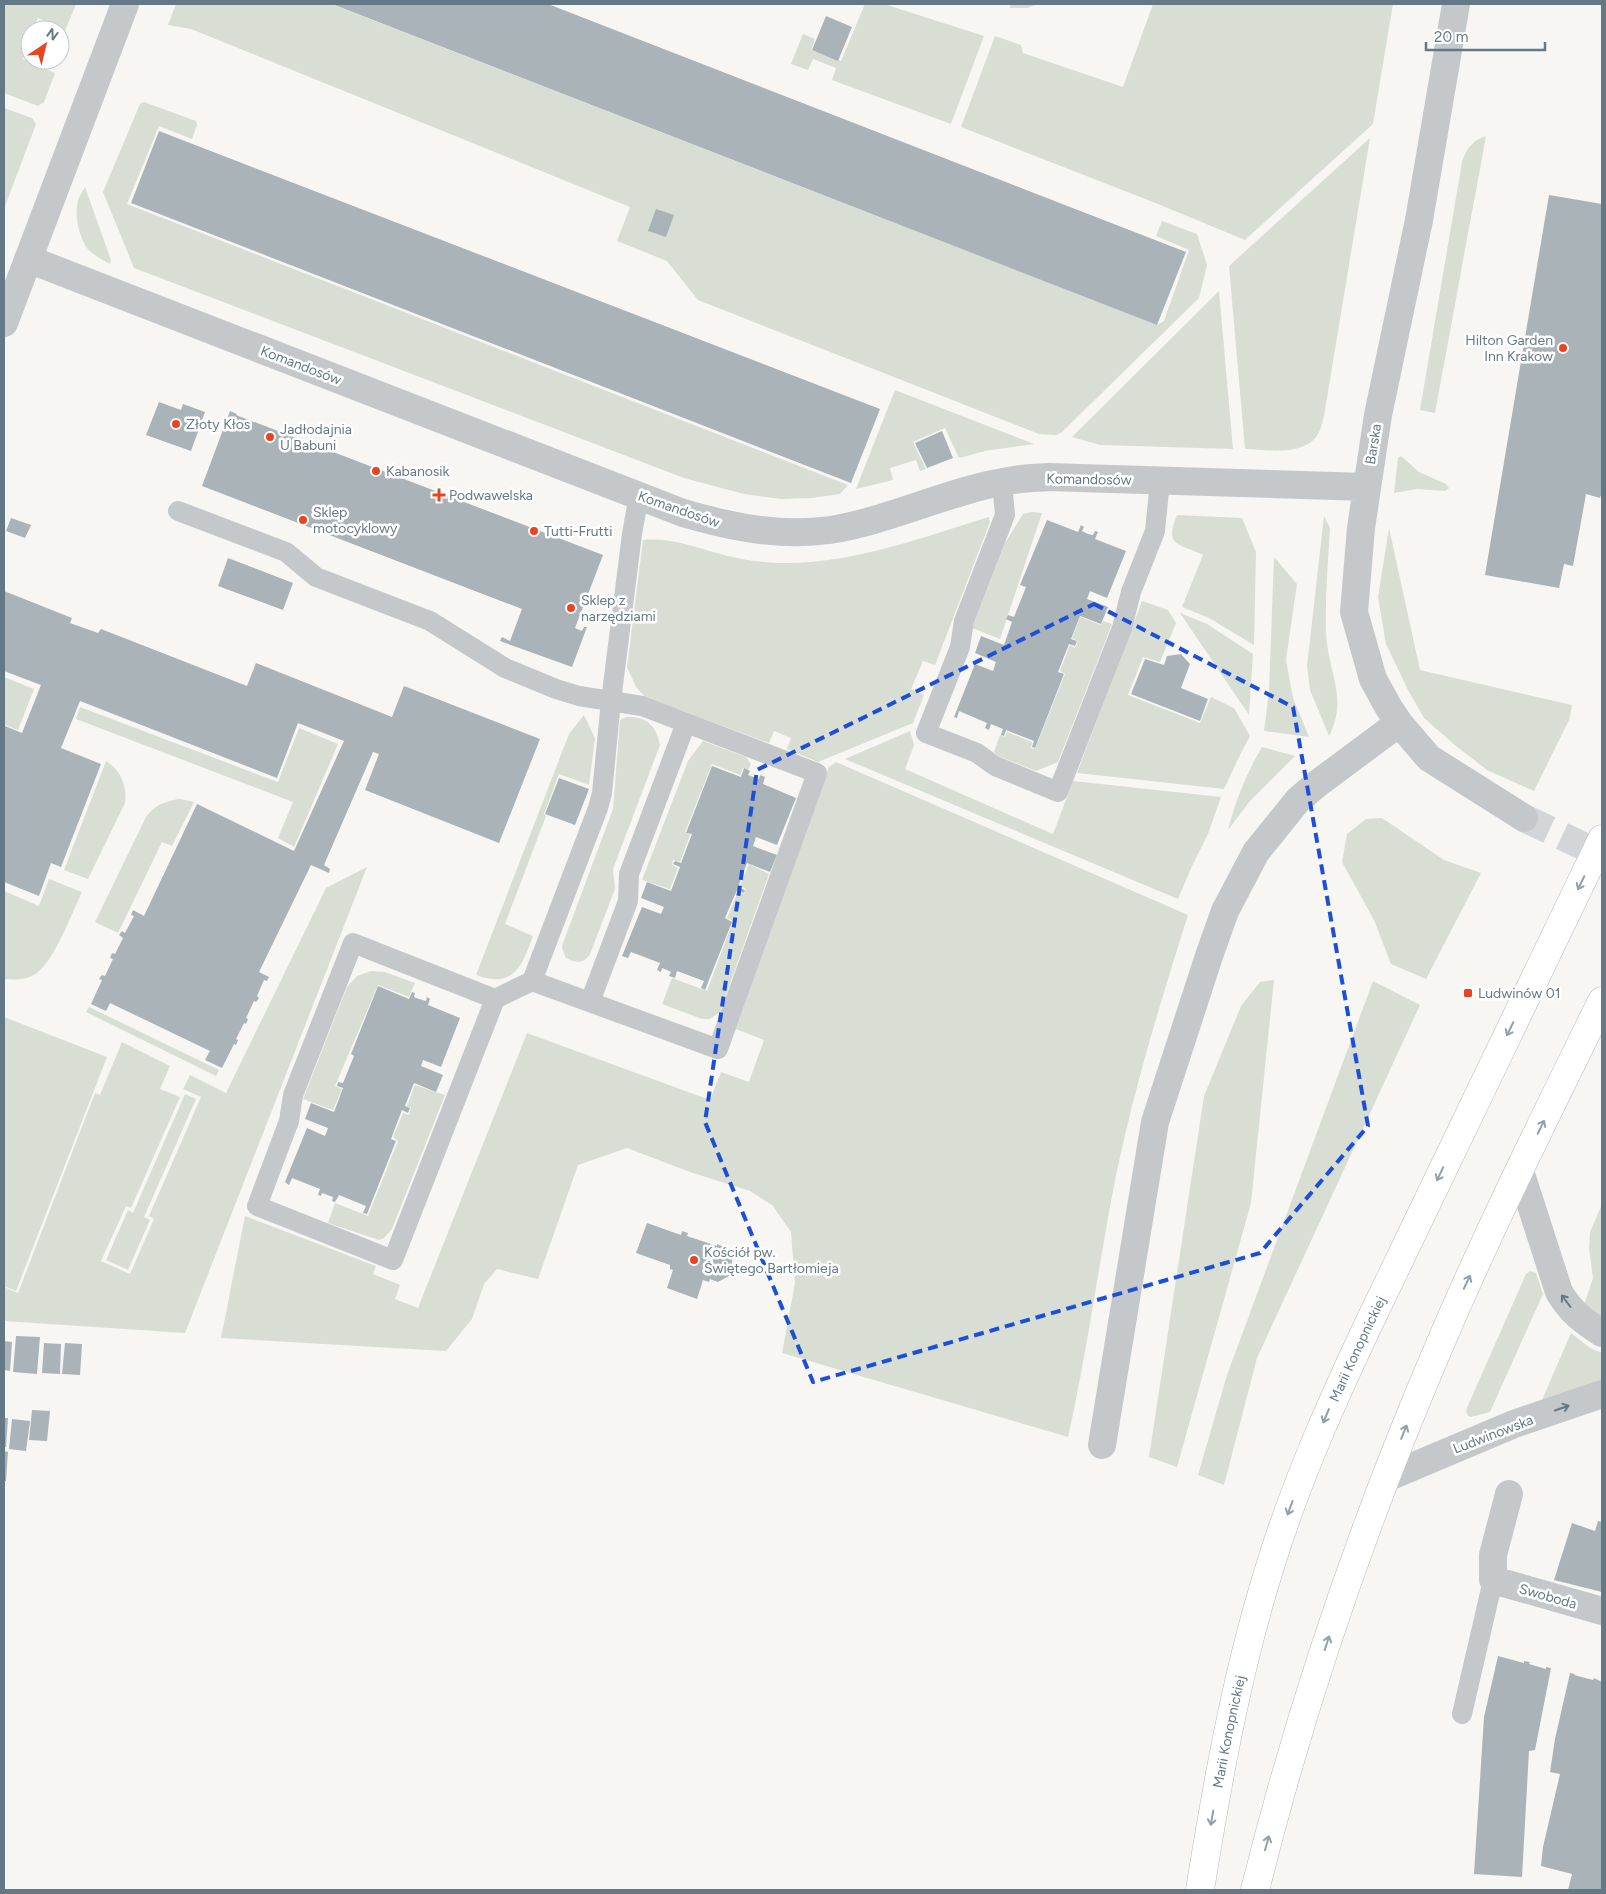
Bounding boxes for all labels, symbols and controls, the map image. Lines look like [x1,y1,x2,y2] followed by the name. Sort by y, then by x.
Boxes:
[20,20,70,70] north arrow
[1426,20,1545,52] scale bar
[43,25,61,45] text: N
[1434,28,1468,46] text: 20 m
[1465,332,1553,365] place label: Hilton Garden Inn Krakow
[258,342,344,389] street label: Komandosów
[1557,342,1569,354] marker: Hilton Garden Inn Krakow
[186,416,250,433] place label: Złoty Kłos
[170,418,182,430] marker: Złoty Kłos
[280,421,352,454] place label: Jadłodajnia U Babuni
[1362,423,1385,466] street label: Barska
[264,431,276,443] marker: Jadłodajnia U Babuni
[386,463,450,480] place label: Kabanosik
[370,465,382,477] marker: Kabanosik
[1046,470,1132,489] street label: Komandosów
[449,487,533,504] place label: Podwawelska
[636,488,722,531] street label: Komandosów
[433,489,445,501] marker: Podwawelska
[313,504,398,537] place label: Sklep motocyklowy
[297,514,309,526] marker: Sklep motocyklowy
[544,523,612,540] place label: Tutti-Frutti
[528,525,540,537] marker: Tutti-Frutti
[581,592,656,625] place label: Sklep z narzędziami
[565,602,577,614] marker: Sklep z narzędziami
[1576,875,1585,890] one-way arrow
[1478,985,1560,1002] place label: Ludwinów 01
[1462,987,1474,999] marker: Ludwinów 01
[1505,1021,1514,1036] one-way arrow
[1536,1120,1546,1135] one-way arrow
[1435,1166,1444,1181] one-way arrow
[704,1244,839,1277] place label: Kościół pw. Świętego Bartłomieja
[688,1254,700,1266] marker: Kościół pw. Świętego Bartłomieja
[1463,1275,1473,1290] one-way arrow
[1326,1293,1390,1405] street label: Marii Konopnickiej
[1561,1294,1571,1308] one-way arrow
[1554,1403,1570,1413] one-way arrow
[1321,1408,1331,1423] one-way arrow
[1451,1411,1536,1458] street label: Ludwinowska
[1400,1425,1410,1440] one-way arrow
[1285,1500,1294,1515] one-way arrow
[1517,1580,1579,1613] street label: Swoboda
[1322,1635,1332,1651] one-way arrow
[1209,1674,1249,1789] street label: Marii Konopnickiej
[1206,1809,1216,1825] one-way arrow
[1263,1835,1273,1851] one-way arrow

